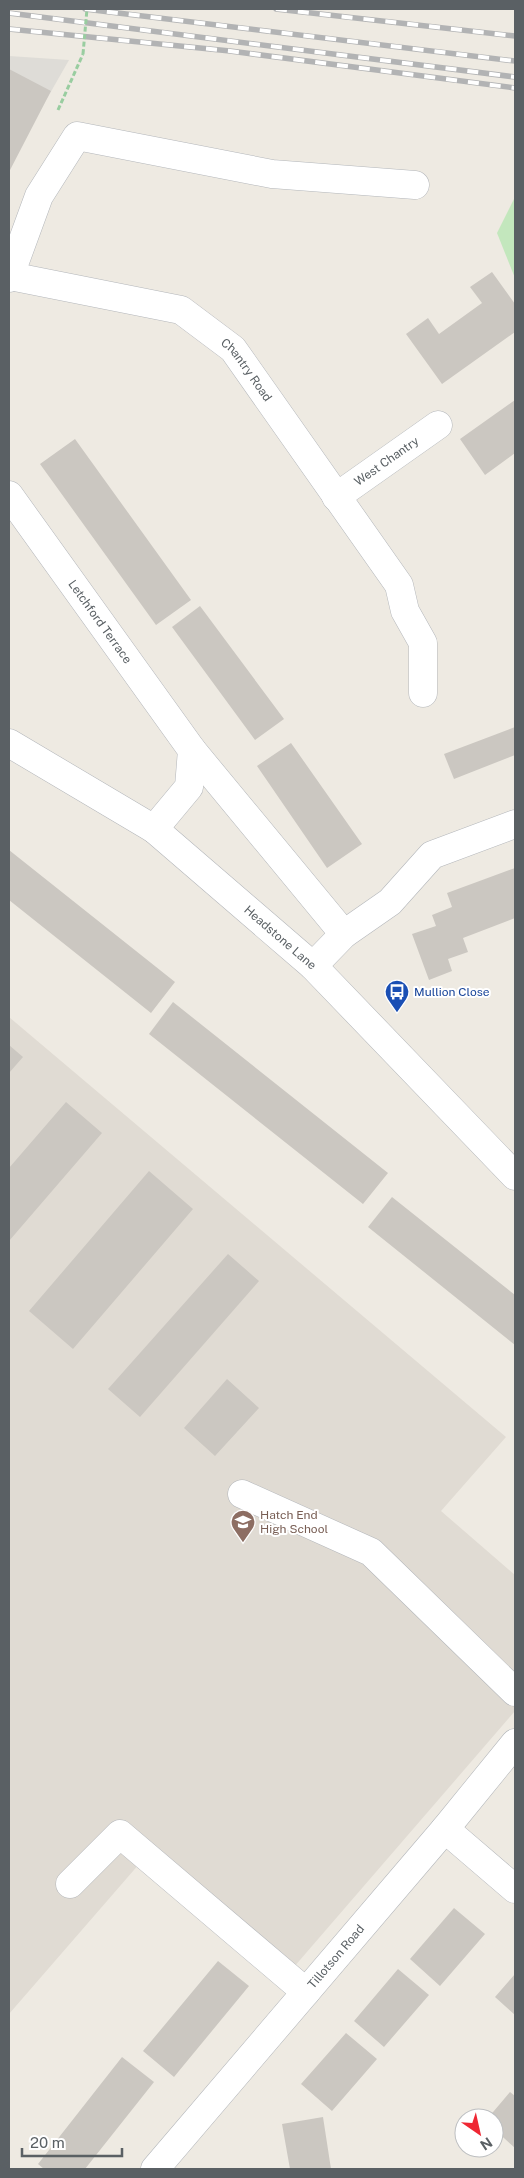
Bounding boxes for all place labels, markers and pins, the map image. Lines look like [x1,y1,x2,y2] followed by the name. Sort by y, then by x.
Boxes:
[384,979,410,1013] bus stop icon: Mullion Close
[414,985,490,999] place label: Mullion Close
[260,1508,328,1536] place label: Hatch End High School
[230,1509,256,1543] school or university icon: Hatch End High School

